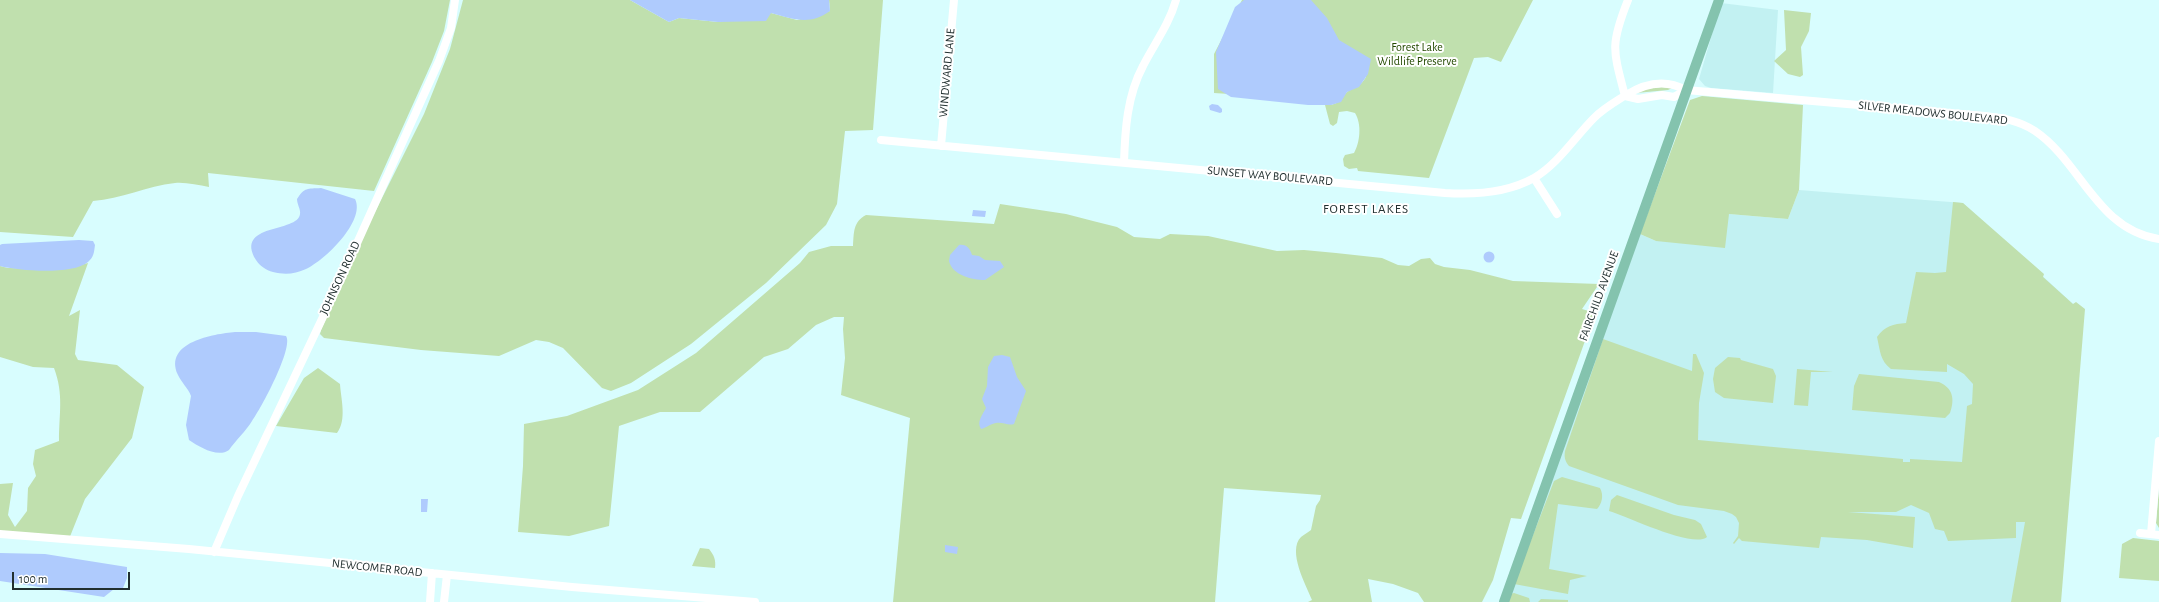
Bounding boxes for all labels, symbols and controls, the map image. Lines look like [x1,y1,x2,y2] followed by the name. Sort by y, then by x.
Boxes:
[936,28,958,118] street label: WINDWARD LANE
[1377,40,1457,68] park label: Forest Lake Wildlife Preserve
[1858,98,2008,128] street label: SILVER MEADOWS BOULEVARD
[1207,163,1333,189] street label: SUNSET WAY BOULEVARD
[1323,201,1409,217] district label: FOREST LAKES
[317,239,363,317] street label: JOHNSON ROAD
[1576,249,1622,343] street label: FAIRCHILD AVENUE
[331,556,423,580] street label: NEWCOMER ROAD
[14,564,132,590] scale bar
[19,573,47,585] text: 100 m

